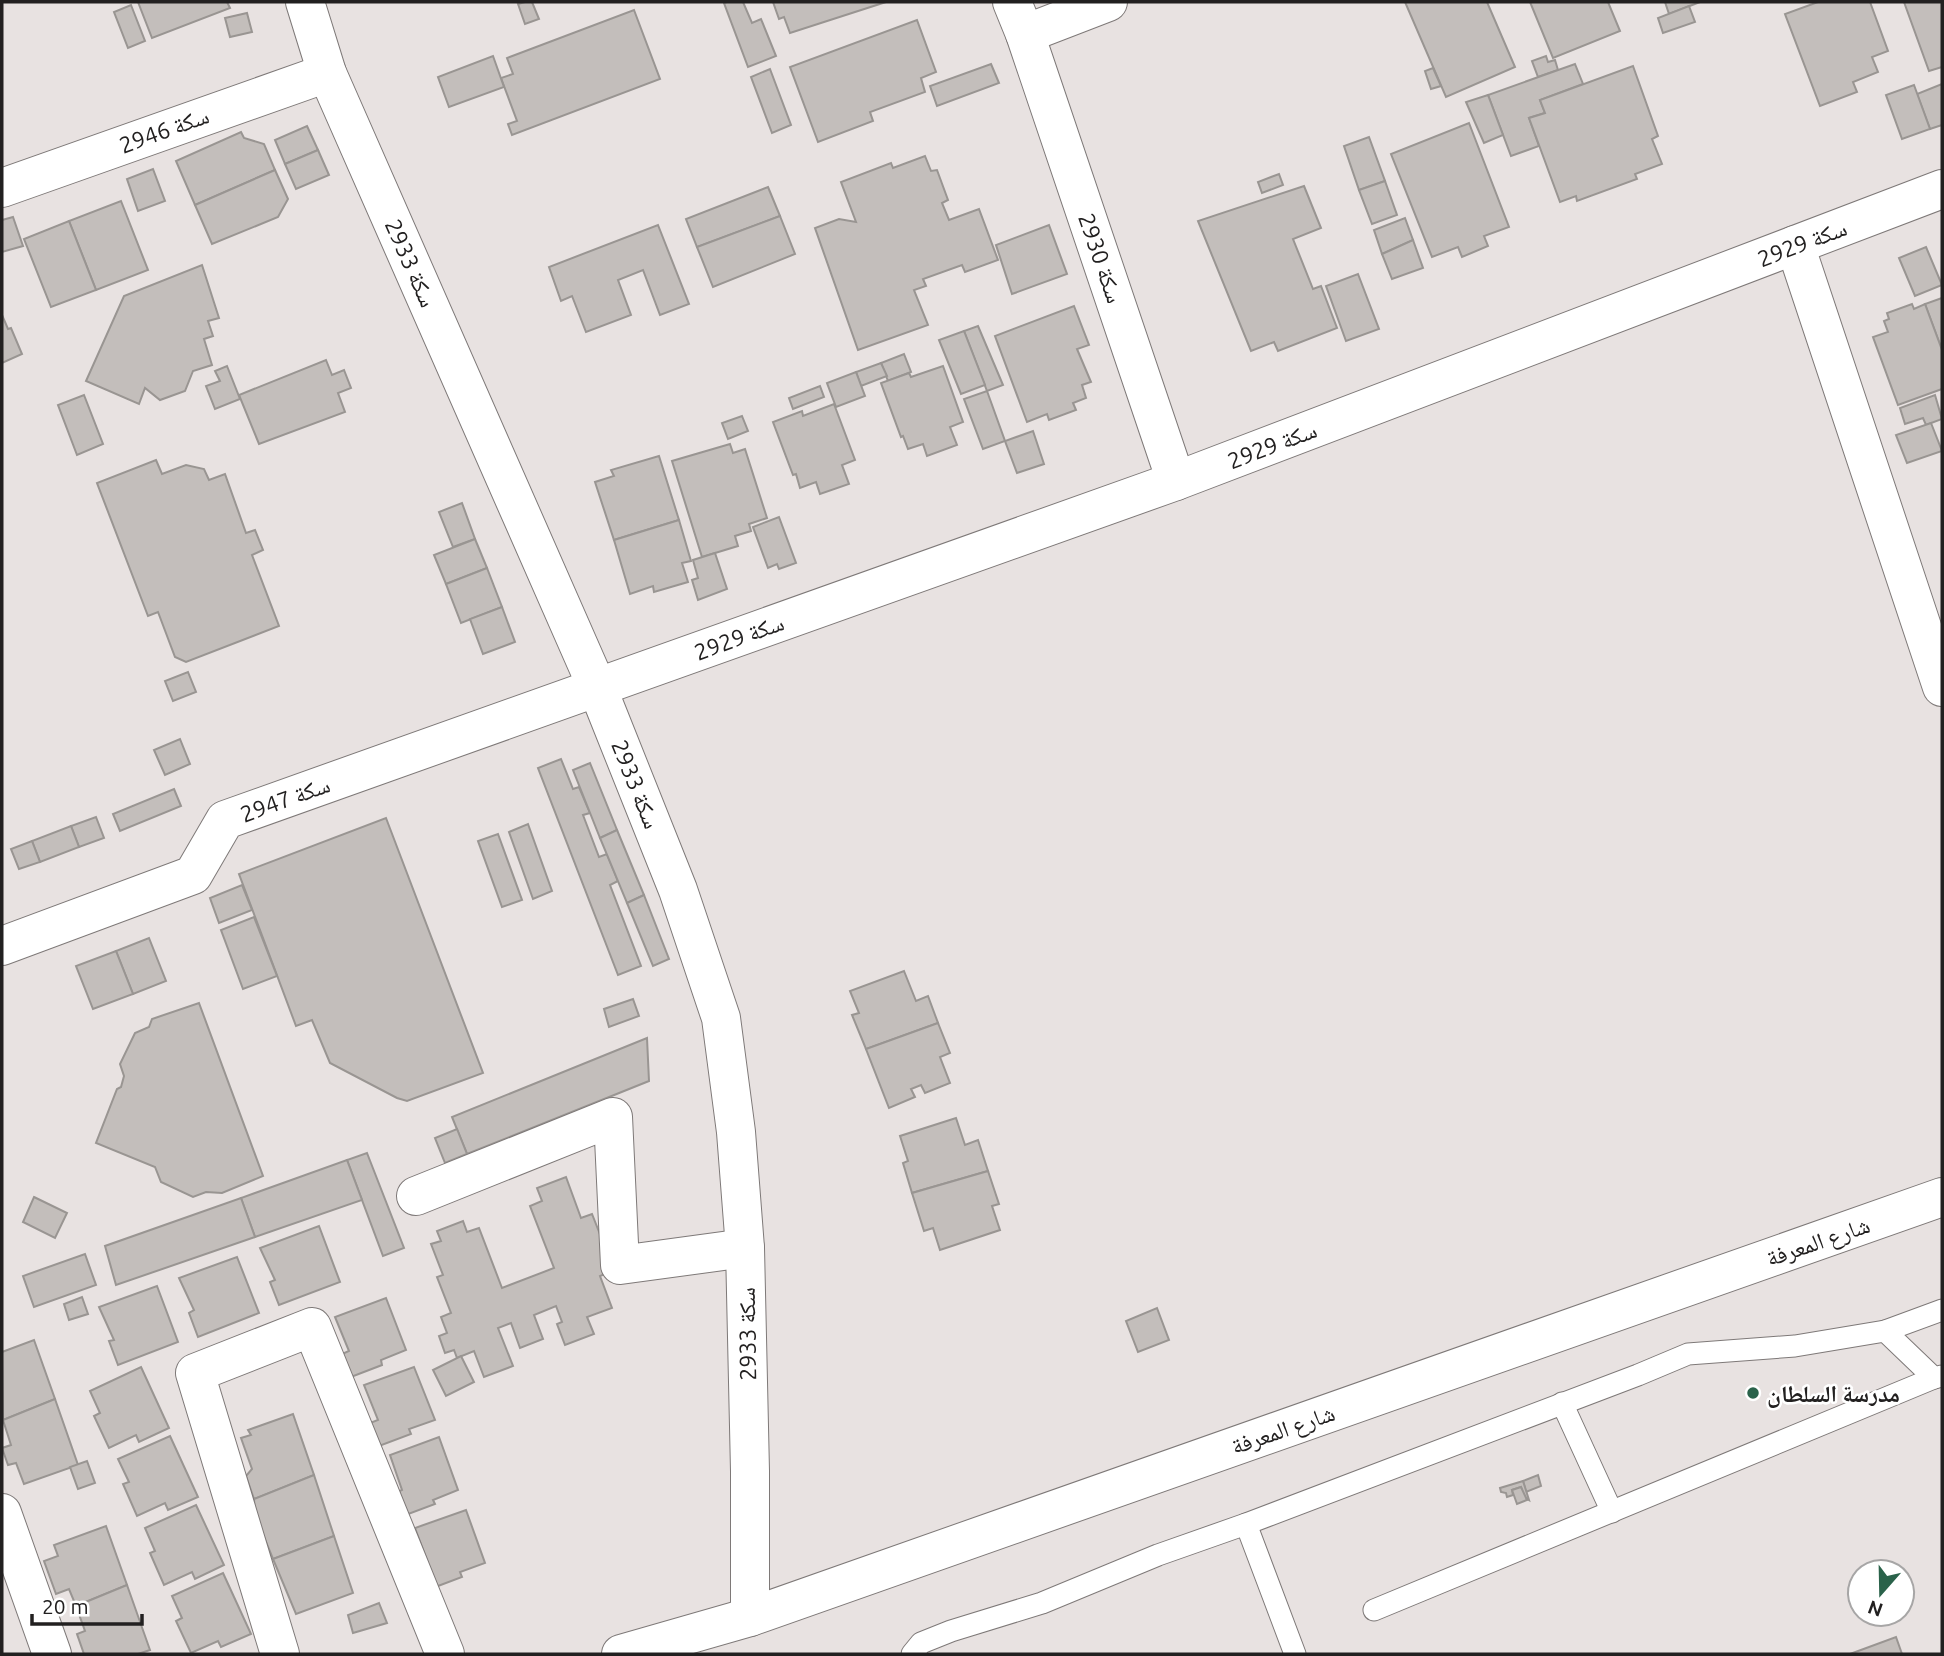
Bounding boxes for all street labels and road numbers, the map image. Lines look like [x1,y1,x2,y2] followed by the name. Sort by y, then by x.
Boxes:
[116,102,212,158] street label: سكة 2946
[1074,210,1128,306] street label: سكة 2930
[381,215,441,311] street label: سكة 2933
[1754,215,1850,271] street label: سكة 2929
[1224,417,1320,473] street label: سكة 2929
[691,609,787,665] street label: سكة 2929
[607,736,665,832] street label: سكة 2933
[237,771,333,827] street label: سكة 2947
[1763,1212,1874,1273] street label: شارع المعرفة
[734,1287,760,1381] street label: سكة 2933
[1228,1400,1339,1461] street label: شارع المعرفة

